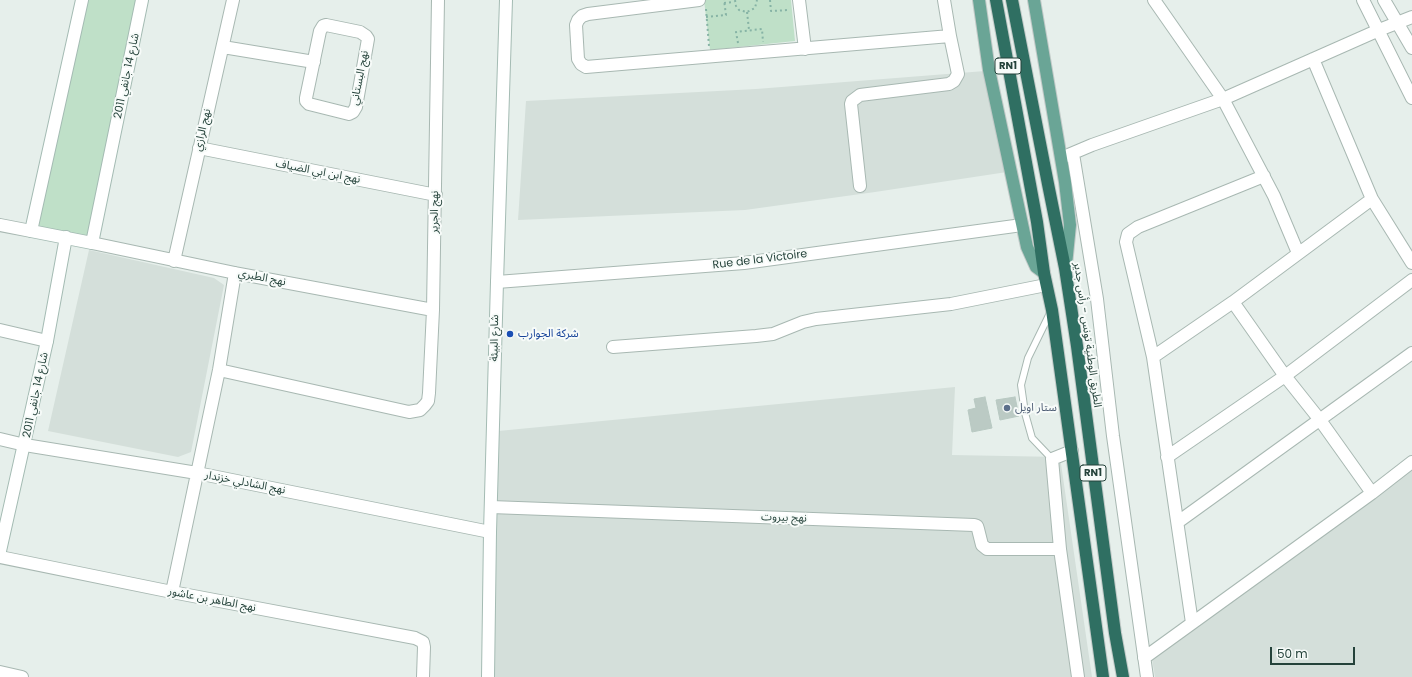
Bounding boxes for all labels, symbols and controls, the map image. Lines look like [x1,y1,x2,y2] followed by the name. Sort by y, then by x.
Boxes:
[111,32,143,120] street label: شارع 14 جانفي 2011
[348,49,372,107] street label: نهج البستاني
[995,58,1021,74] road number: RN1
[192,107,214,153] street label: نهج الرازي
[275,157,361,187] street label: نهج ابن ابي الضياف
[428,191,442,233] street label: نهج الجرير
[712,248,808,272] street label: Rue de la Victoire
[1070,261,1104,409] street label: الطريق الوطنية تونس - رأس جدير
[237,267,287,289] street label: نهج الطبري
[488,314,502,362] street label: شارع البيئة
[518,327,579,341] place label: شركة الجوارب
[505,329,515,339] marker: شركة الجوارب
[20,351,52,439] street label: شارع 14 جانفي 2011
[1015,401,1057,415] place label: ستار اويل
[1002,403,1012,413] marker: ستار اويل
[1080,465,1106,481] road number: RN1
[204,469,286,497] street label: نهج الشادلي خزندار
[761,511,807,525] street label: نهج بيروت
[167,585,257,615] street label: نهج الطاهر بن عاشور
[1272,639,1357,665] scale bar
[1277,645,1308,662] text: 50 m

